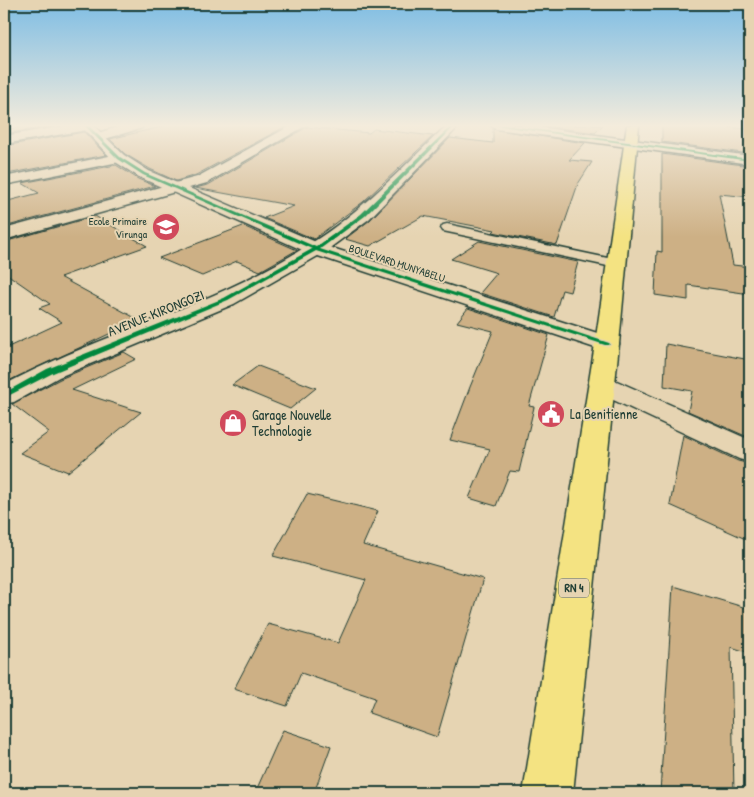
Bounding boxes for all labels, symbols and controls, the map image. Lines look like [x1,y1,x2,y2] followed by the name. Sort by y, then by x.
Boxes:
[151,212,181,242] school or university icon: Ecole Primaire Virunga
[89,214,148,241] place label: Ecole Primaire Virunga
[347,241,447,285] street label: BOULEVARD MUNYABELU
[105,285,207,341] street label: AVENUE KIRONGOZI
[536,399,566,429] public building icon: La Benitienne
[570,404,638,423] place label: La Benitienne
[252,405,332,441] place label: Garage Nouvelle Technologie
[218,408,248,438] shop icon: Garage Nouvelle Technologie
[559,578,589,598] road number: RN 4

